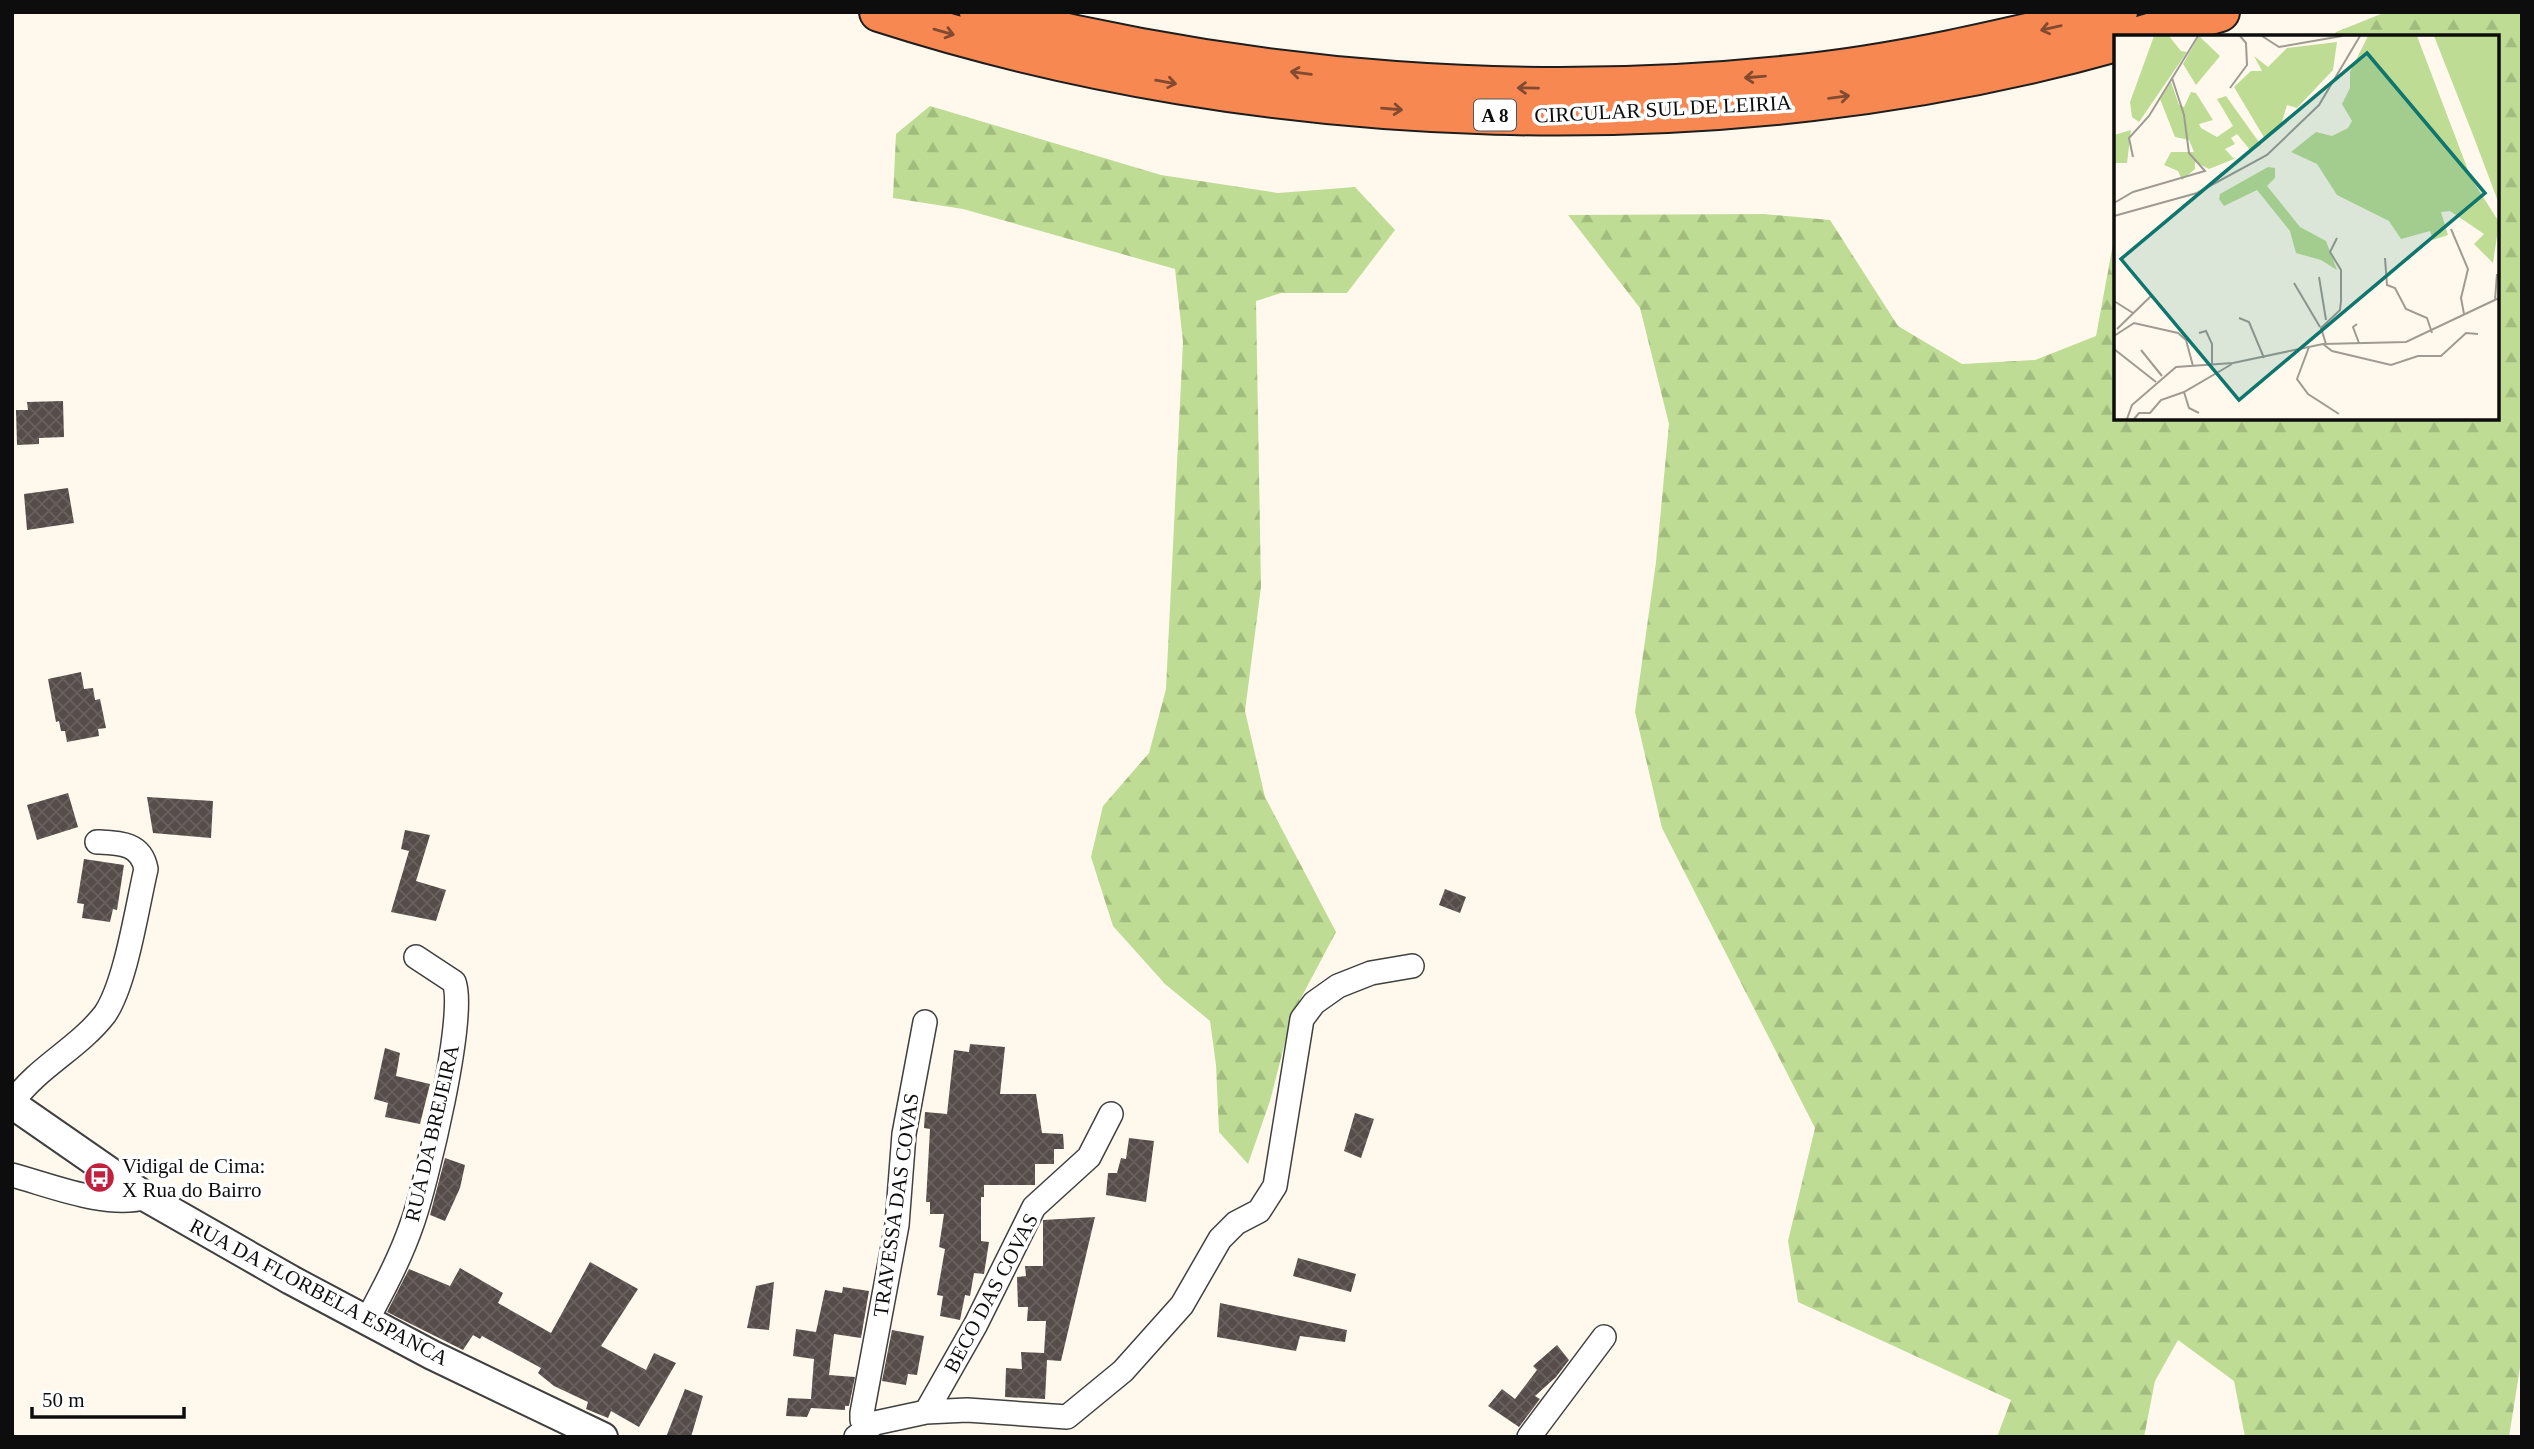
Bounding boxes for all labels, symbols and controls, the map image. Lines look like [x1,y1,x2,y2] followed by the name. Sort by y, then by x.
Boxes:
[2040,21,2063,35] one-way arrow
[933,26,955,39] one-way arrow
[2114,35,2499,420] inset map
[1290,67,1313,80] one-way arrow
[1744,71,1767,84] one-way arrow
[1154,76,1177,89] one-way arrow
[1516,81,1539,94] one-way arrow
[1534,90,1793,128] street label: CIRCULAR SUL DE LEIRIA
[1827,91,1850,104] one-way arrow
[1474,99,1516,130] road number: A 8
[1380,103,1402,116] one-way arrow
[400,1041,464,1224] street label: RUA DA BREJEIRA
[868,1092,924,1318] street label: TRAVESSA DAS COVAS
[122,1154,265,1202] place label: Vidigal de Cima: X Rua do Bairro
[82,1161,116,1195] bus stop icon: Vidigal de Cima: X Rua do Bairro
[939,1209,1043,1377] street label: BECO DAS COVAS
[186,1214,453,1371] street label: RUA DA FLORBELA ESPANCA
[32,1376,184,1420] scale bar
[42,1388,85,1412] text: 50 m

